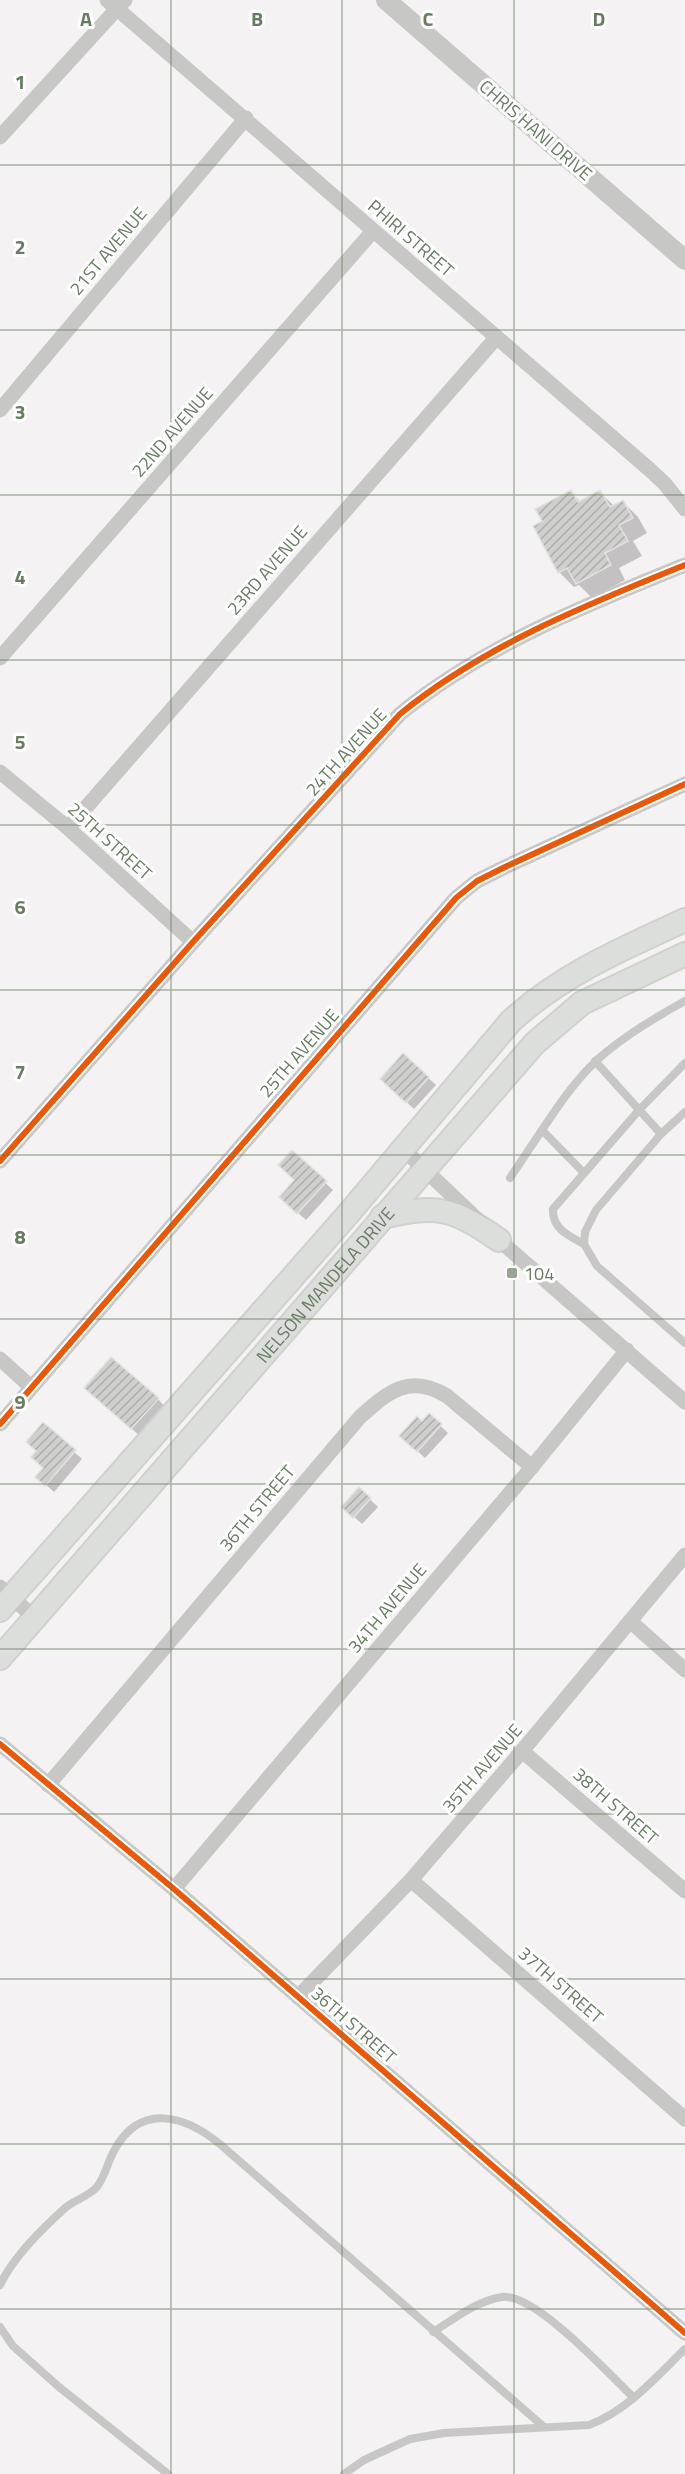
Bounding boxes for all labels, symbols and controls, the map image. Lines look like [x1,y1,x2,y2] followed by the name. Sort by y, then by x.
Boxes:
[80,3,92,34] text: A
[251,3,263,34] text: B
[423,3,434,34] text: C
[593,3,605,34] text: D
[14,66,26,97] text: 1
[473,73,599,187] street label: CHRIS HANI DRIVE
[362,193,460,283] street label: PHIRI STREET
[63,201,153,301] street label: 21ST AVENUE
[14,231,26,262] text: 2
[125,381,219,483] street label: 22ND AVENUE
[14,396,26,427] text: 3
[220,519,314,621] street label: 23RD AVENUE
[14,561,26,592] text: 4
[299,702,393,802] street label: 24TH AVENUE
[14,726,26,757] text: 5
[62,796,159,887] street label: 25TH STREET
[14,891,26,922] text: 6
[253,1003,345,1103] street label: 25TH AVENUE
[14,1056,26,1087] text: 7
[249,1201,400,1369] street label: NELSON MANDELA DRIVE
[14,1221,26,1252] text: 8
[524,1260,554,1287] place label: 104
[505,1266,519,1280] marker: 104
[14,1386,26,1417] text: 9
[213,1459,302,1557] street label: 36TH STREET
[341,1557,433,1659] street label: 34TH AVENUE
[436,1718,528,1818] street label: 35TH AVENUE
[567,1761,665,1851] street label: 38TH STREET
[512,1940,610,2030] street label: 37TH STREET
[305,1980,403,2070] street label: 36TH STREET

